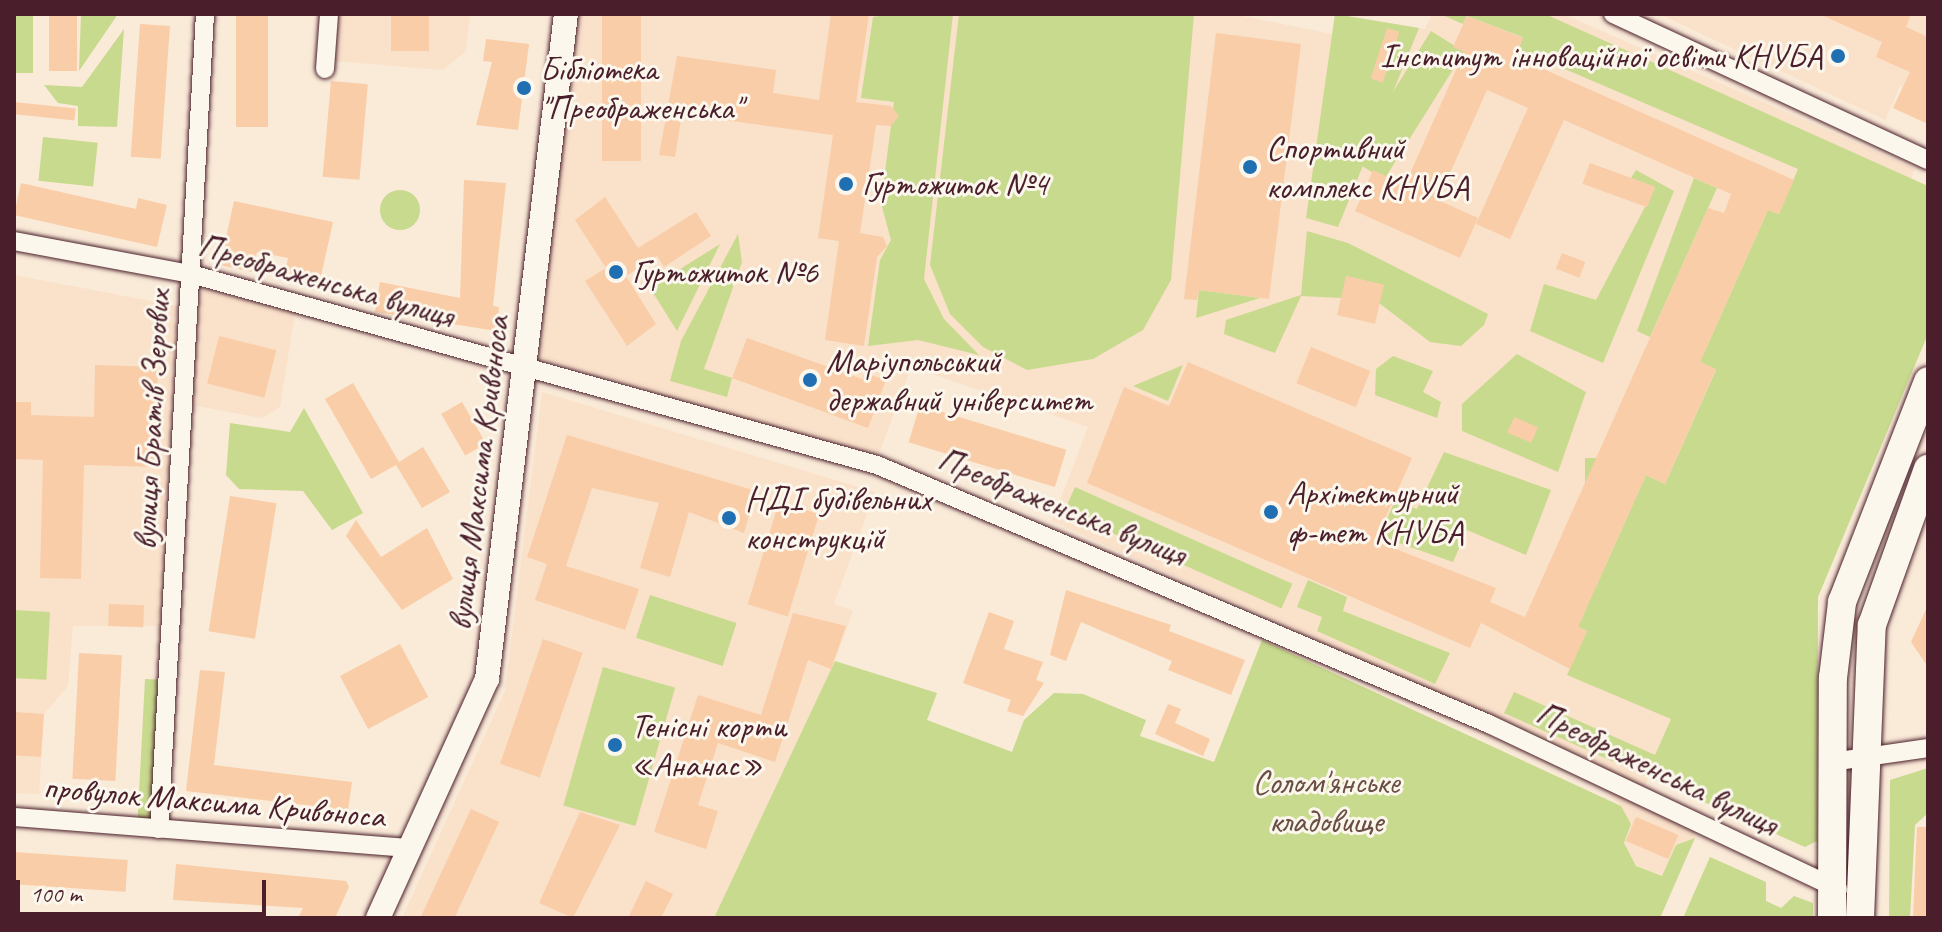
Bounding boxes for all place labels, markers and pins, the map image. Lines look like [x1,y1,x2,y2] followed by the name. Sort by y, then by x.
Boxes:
[1380,36,1822,76] place label: Інститут інноваційної освіти КНУБА
[1829,47,1847,65] marker: Інститут інноваційної освіти КНУБА
[540,48,741,128] place label: Бібліотека "Преображенська"
[515,79,533,97] marker: Бібліотека "Преображенська"
[1266,127,1469,206] place label: Спортивний комплекс КНУБА
[1241,158,1259,176] marker: Спортивний комплекс КНУБА
[862,164,1048,204] place label: Гуртожиток №4
[837,175,855,193] marker: Гуртожиток №4
[632,252,818,292] place label: Гуртожиток №6
[607,263,625,281] marker: Гуртожиток №6
[826,340,1092,420] place label: Маріупольський державний університет
[801,371,819,389] marker: Маріупольський державний університет
[1287,472,1463,552] place label: Архітектурний ф-тет КНУБА
[745,478,931,558] place label: НДІ будівельних конструкцій
[1262,503,1280,521] marker: Архітектурний ф-тет КНУБА
[720,509,738,527] marker: НДІ будівельних конструкцій
[631,705,786,784] place label: Тенісні корти «Ананас»
[606,736,624,754] marker: Тенісні корти «Ананас»

